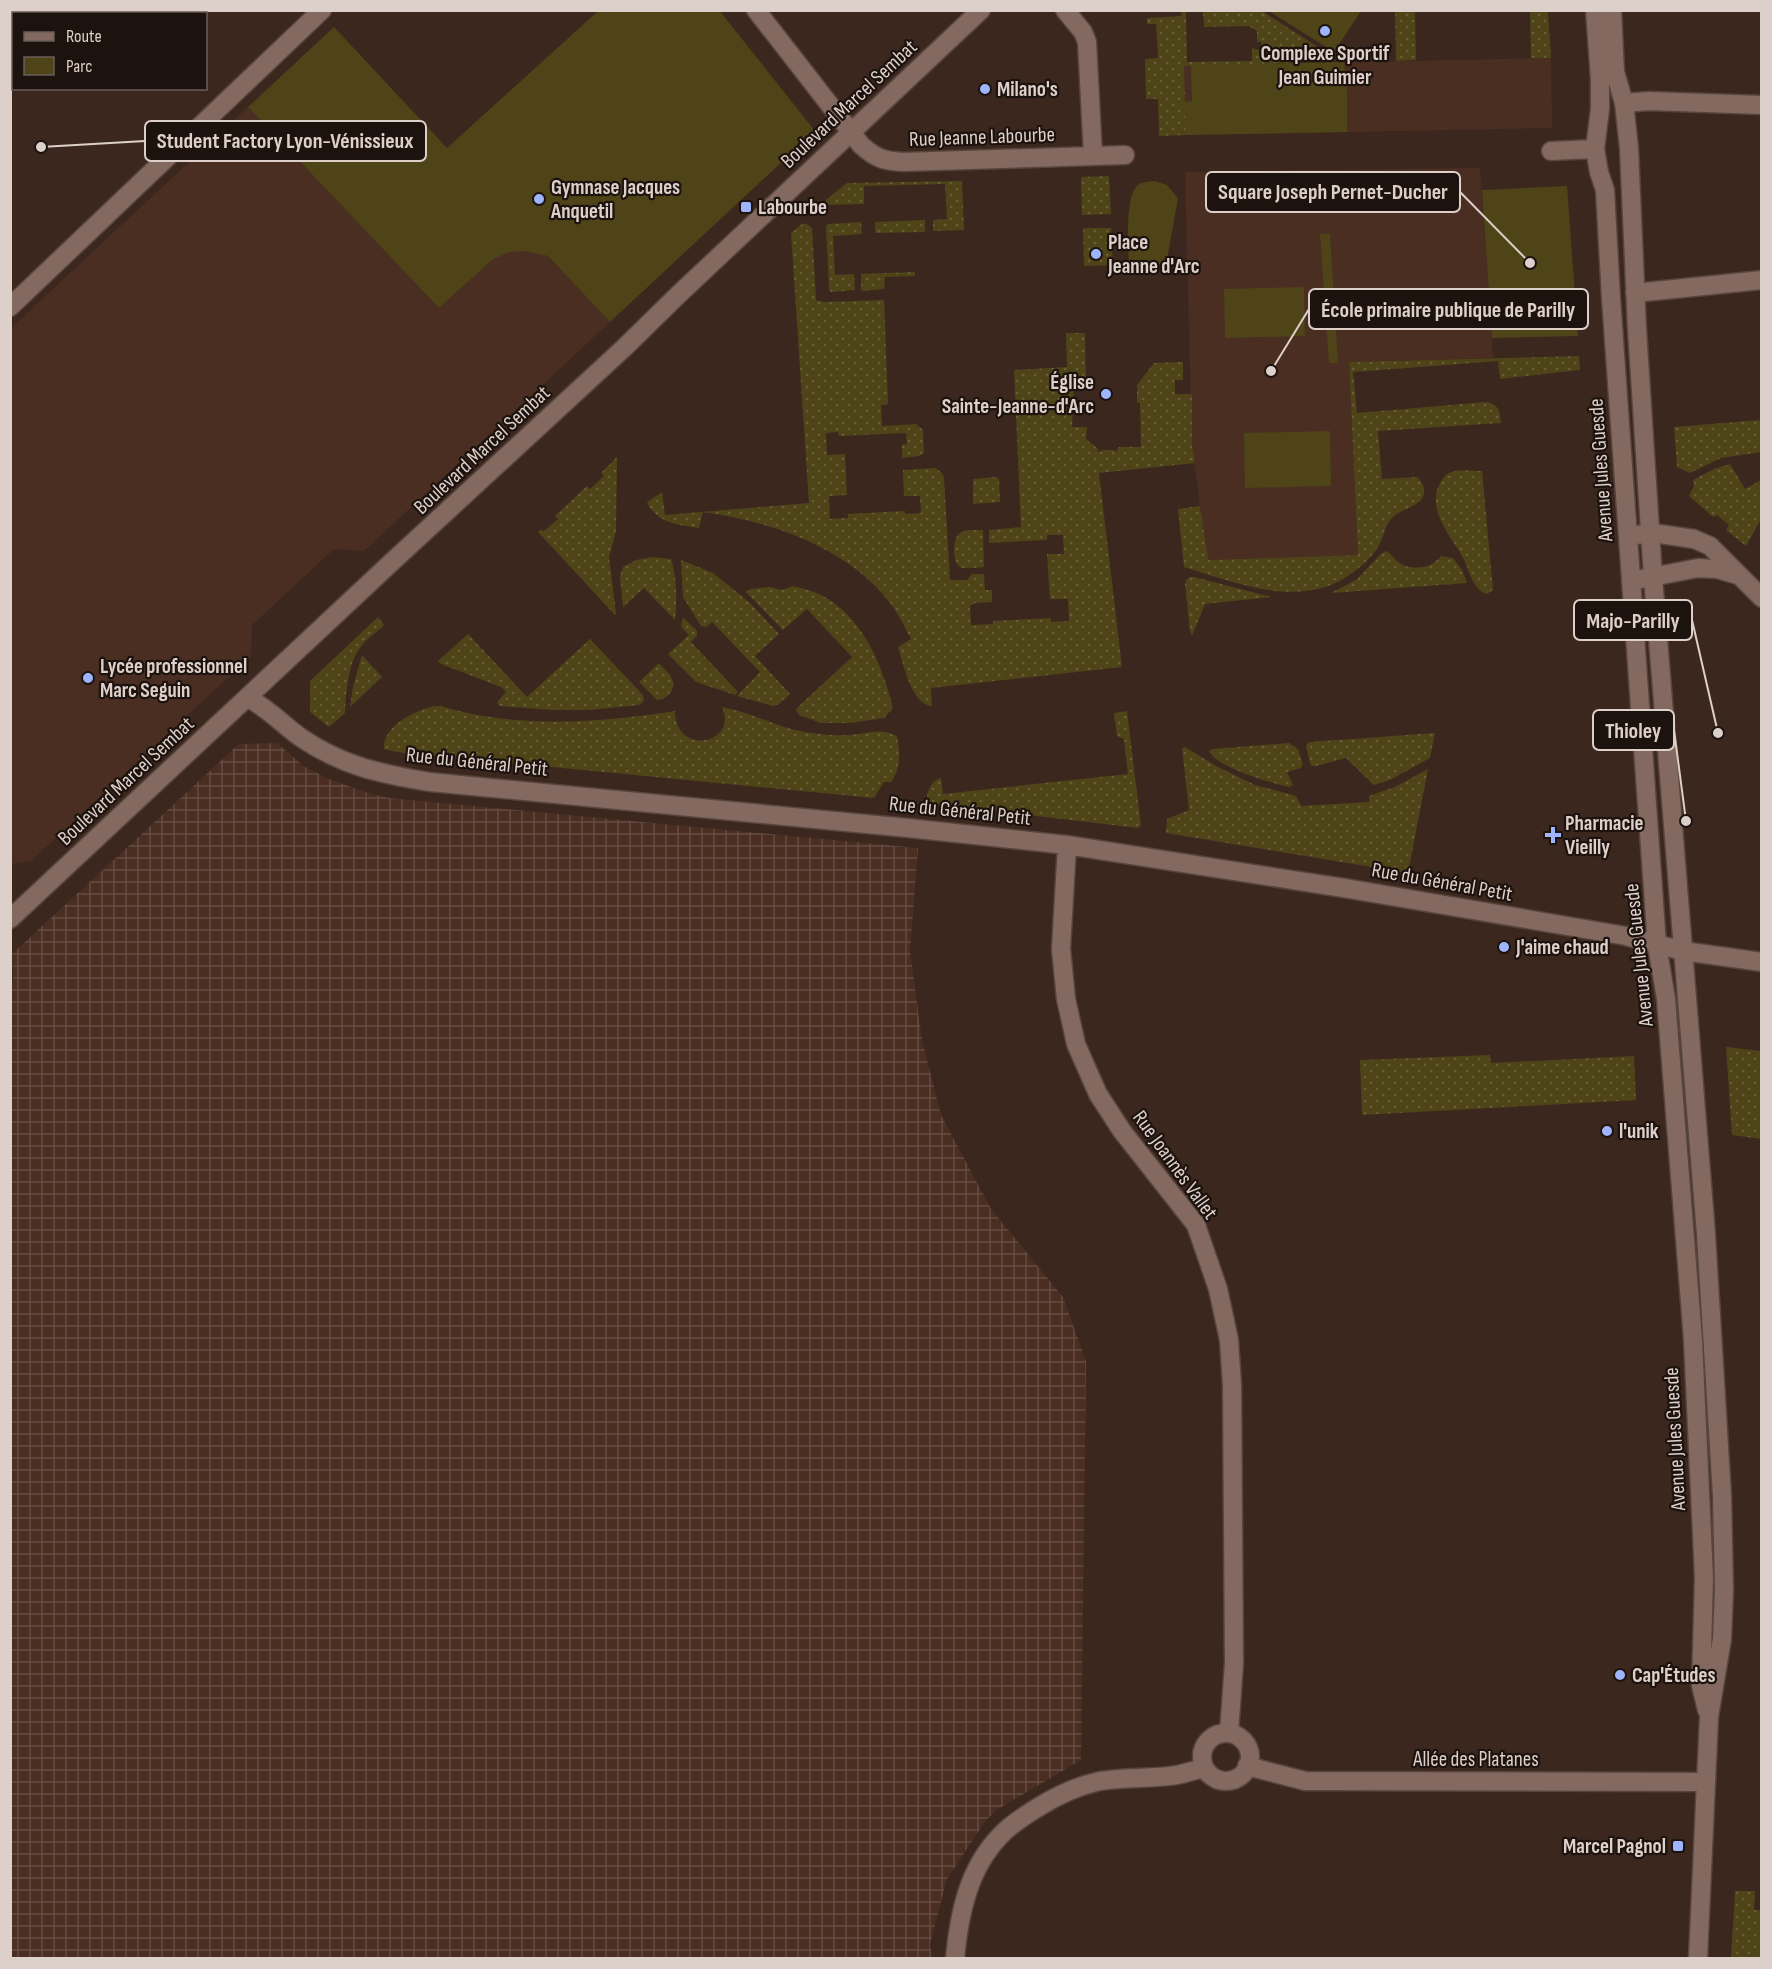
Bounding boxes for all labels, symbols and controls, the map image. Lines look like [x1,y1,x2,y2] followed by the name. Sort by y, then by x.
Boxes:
[12,12,207,90] legend
[1318,24,1332,38] marker: Complexe Sportif Jean Guimier
[66,26,102,47] text: Route
[776,34,922,174] street label: Boulevard Marcel Sembat
[1261,41,1390,90] place label: Complexe Sportif Jean Guimier
[66,56,92,77] text: Parc
[997,77,1058,102] place label: Milano's
[978,82,992,96] marker: Milano's
[145,121,426,161] callout: Student Factory Lyon-Vénissieux
[909,122,1055,152] street label: Rue Jeanne Labourbe
[157,128,413,155] text: Student Factory Lyon-Vénissieux
[1206,172,1460,212] callout: Square Joseph Pernet-Ducher
[550,175,680,224] place label: Gymnase Jacques Anquetil
[1218,179,1448,206] text: Square Joseph Pernet-Ducher
[532,192,546,206] marker: Gymnase Jacques Anquetil
[758,195,827,220] place label: Labourbe
[739,200,753,214] marker: Labourbe
[1107,230,1200,279] place label: Place Jeanne d'Arc
[1089,247,1103,261] marker: Place Jeanne d'Arc
[1309,289,1588,329] callout: École primaire publique de Parilly
[1321,297,1575,324] text: École primaire publique de Parilly
[942,370,1094,419] place label: Église Sainte-Jeanne-d'Arc
[409,380,555,520] street label: Boulevard Marcel Sembat
[1099,387,1113,401] marker: Église Sainte-Jeanne-d'Arc
[1584,398,1619,543] street label: Avenue Jules Guesde
[1574,600,1692,640] callout: Majo-Parilly
[1586,608,1680,635] text: Majo-Parilly
[100,654,247,703] place label: Lycée professionnel Marc Seguin
[81,671,95,685] marker: Lycée professionnel Marc Seguin
[1593,710,1674,750] callout: Thioley
[53,711,199,851] street label: Boulevard Marcel Sembat
[1605,718,1661,745] text: Thioley
[405,742,549,782] street label: Rue du Général Petit
[888,791,1032,831] street label: Rue du Général Petit
[1565,811,1644,860] place label: Pharmacie Vieilly
[1546,828,1560,842] marker: Pharmacie Vieilly
[1370,857,1514,907] street label: Rue du Général Petit
[1619,882,1659,1029] street label: Avenue Jules Guesde
[1515,935,1609,960] place label: J'aime chaud
[1497,940,1511,954] marker: J'aime chaud
[1127,1106,1223,1224] street label: Rue Joannès Vallet
[1619,1119,1659,1144] place label: l'unik
[1600,1124,1614,1138] marker: l'unik
[1659,1367,1691,1512] street label: Avenue Jules Guesde
[1632,1663,1716,1688] place label: Cap'Études
[1613,1668,1627,1682] marker: Cap'Études
[1412,1747,1539,1772] street label: Allée des Platanes
[1563,1834,1666,1859] place label: Marcel Pagnol
[1671,1839,1685,1853] marker: Marcel Pagnol

